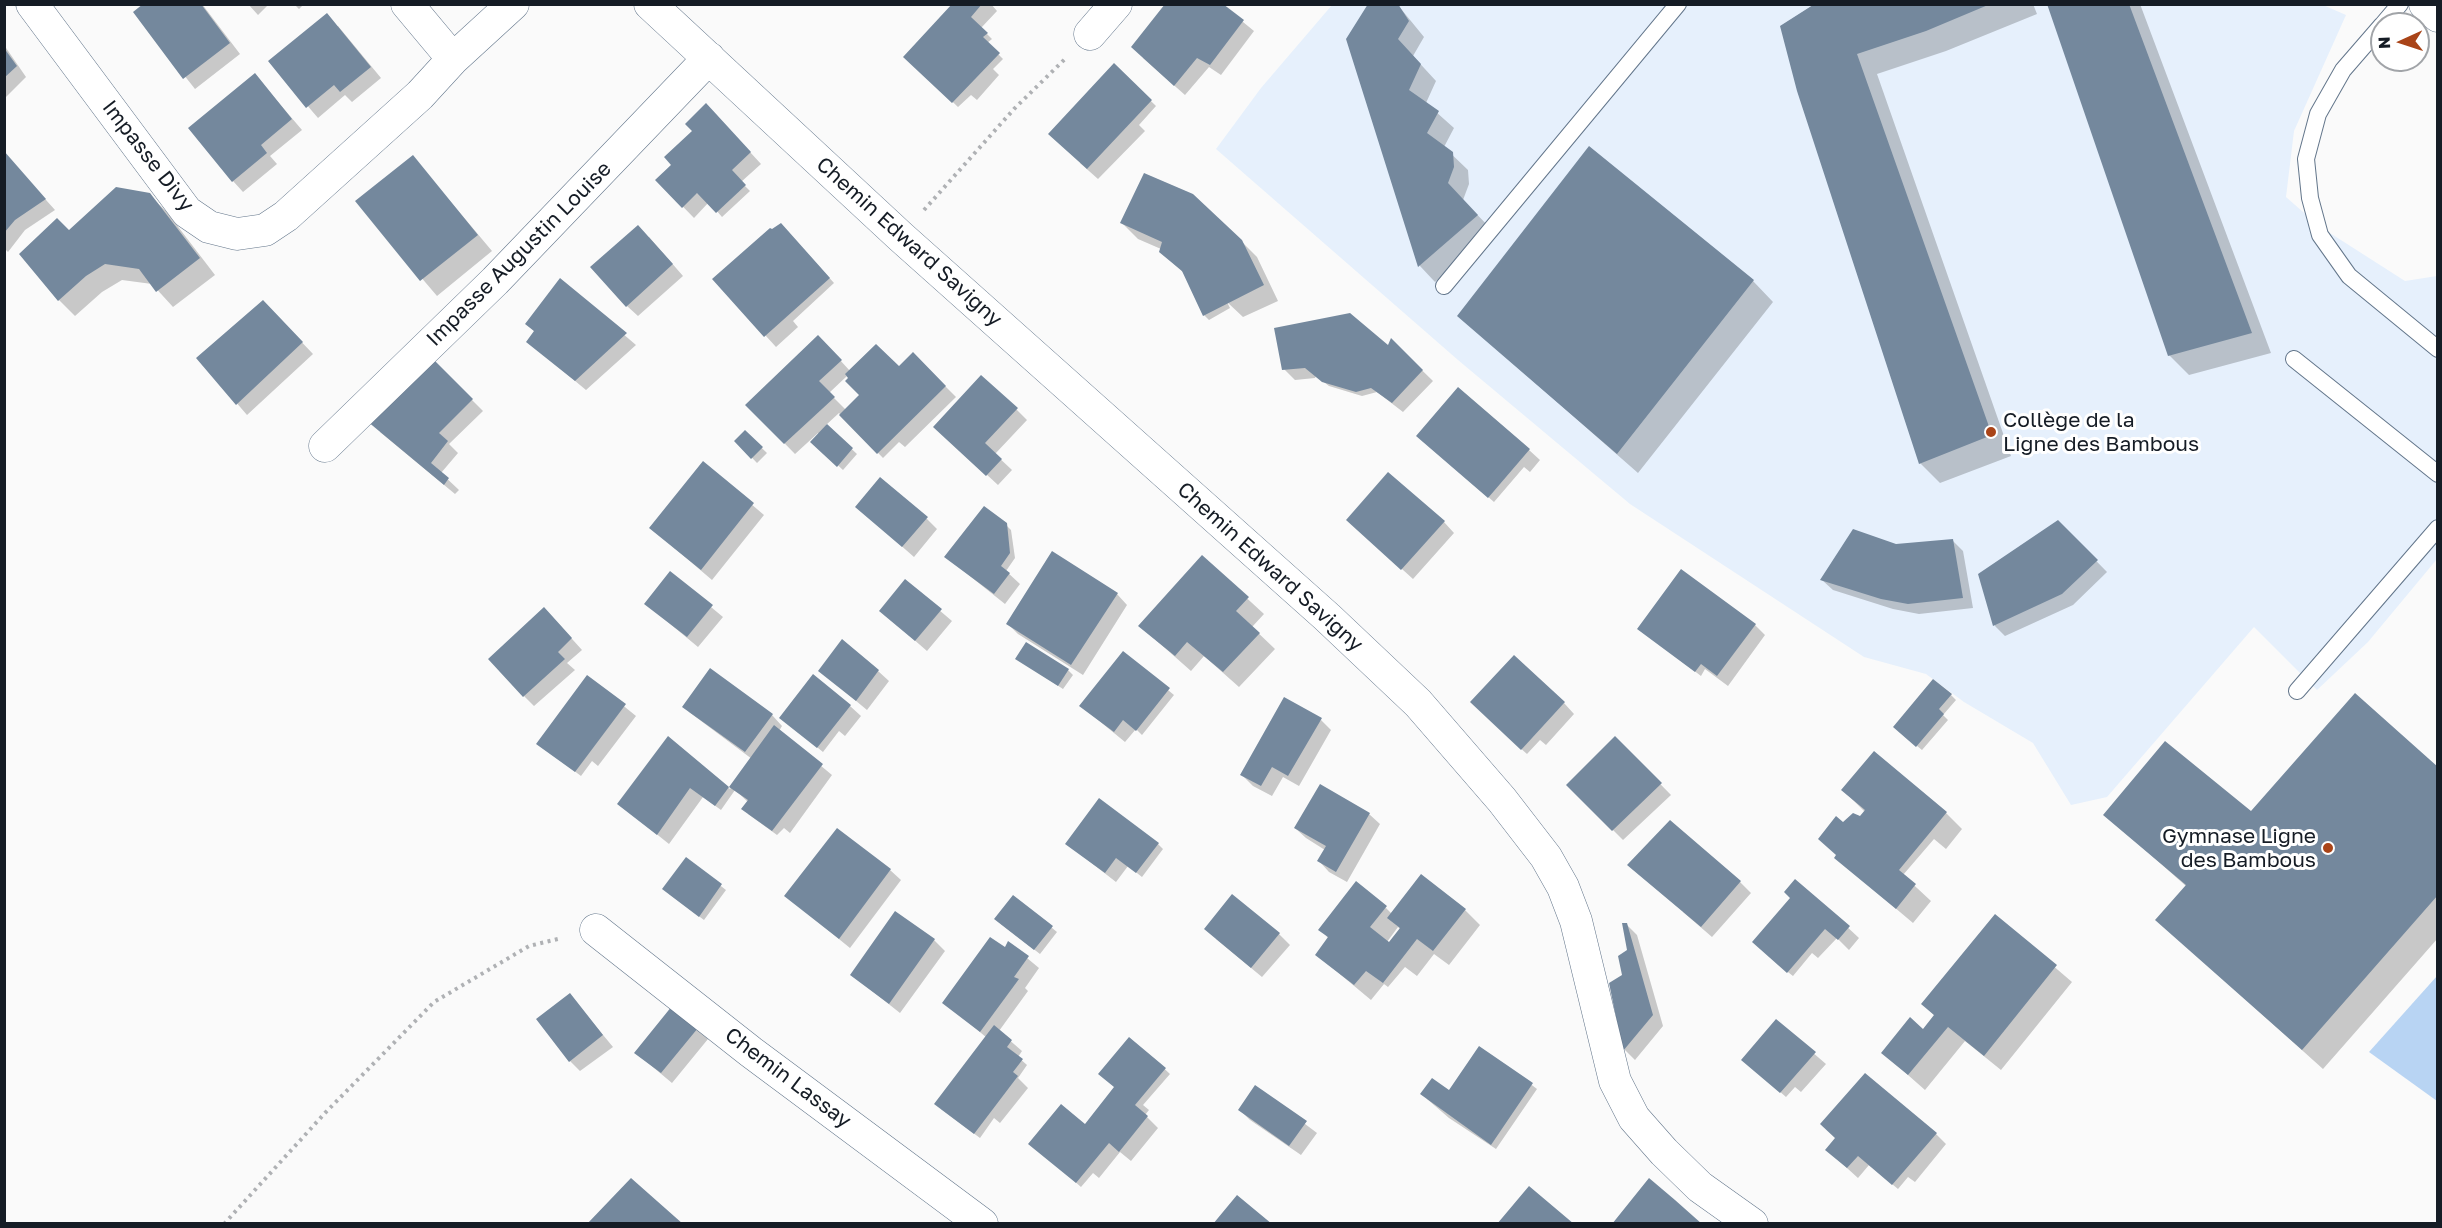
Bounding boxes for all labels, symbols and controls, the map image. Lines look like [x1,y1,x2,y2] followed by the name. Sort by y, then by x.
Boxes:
[2370,12,2430,72] north arrow
[2374,36,2394,49] text: N
[97,95,199,217] street label: Impasse Divy
[811,152,1007,332] street label: Chemin Edward Savigny
[421,156,617,352] street label: Impasse Augustin Louise
[2003,407,2199,457] place label: Collège de la Ligne des Bambous
[1984,425,1998,439] marker: Collège de la Ligne des Bambous
[1172,477,1368,657] street label: Chemin Edward Savigny
[2162,823,2316,873] place label: Gymnase Ligne des Bambous
[2321,841,2335,855] marker: Gymnase Ligne des Bambous
[720,1022,856,1134] street label: Chemin Lassay

